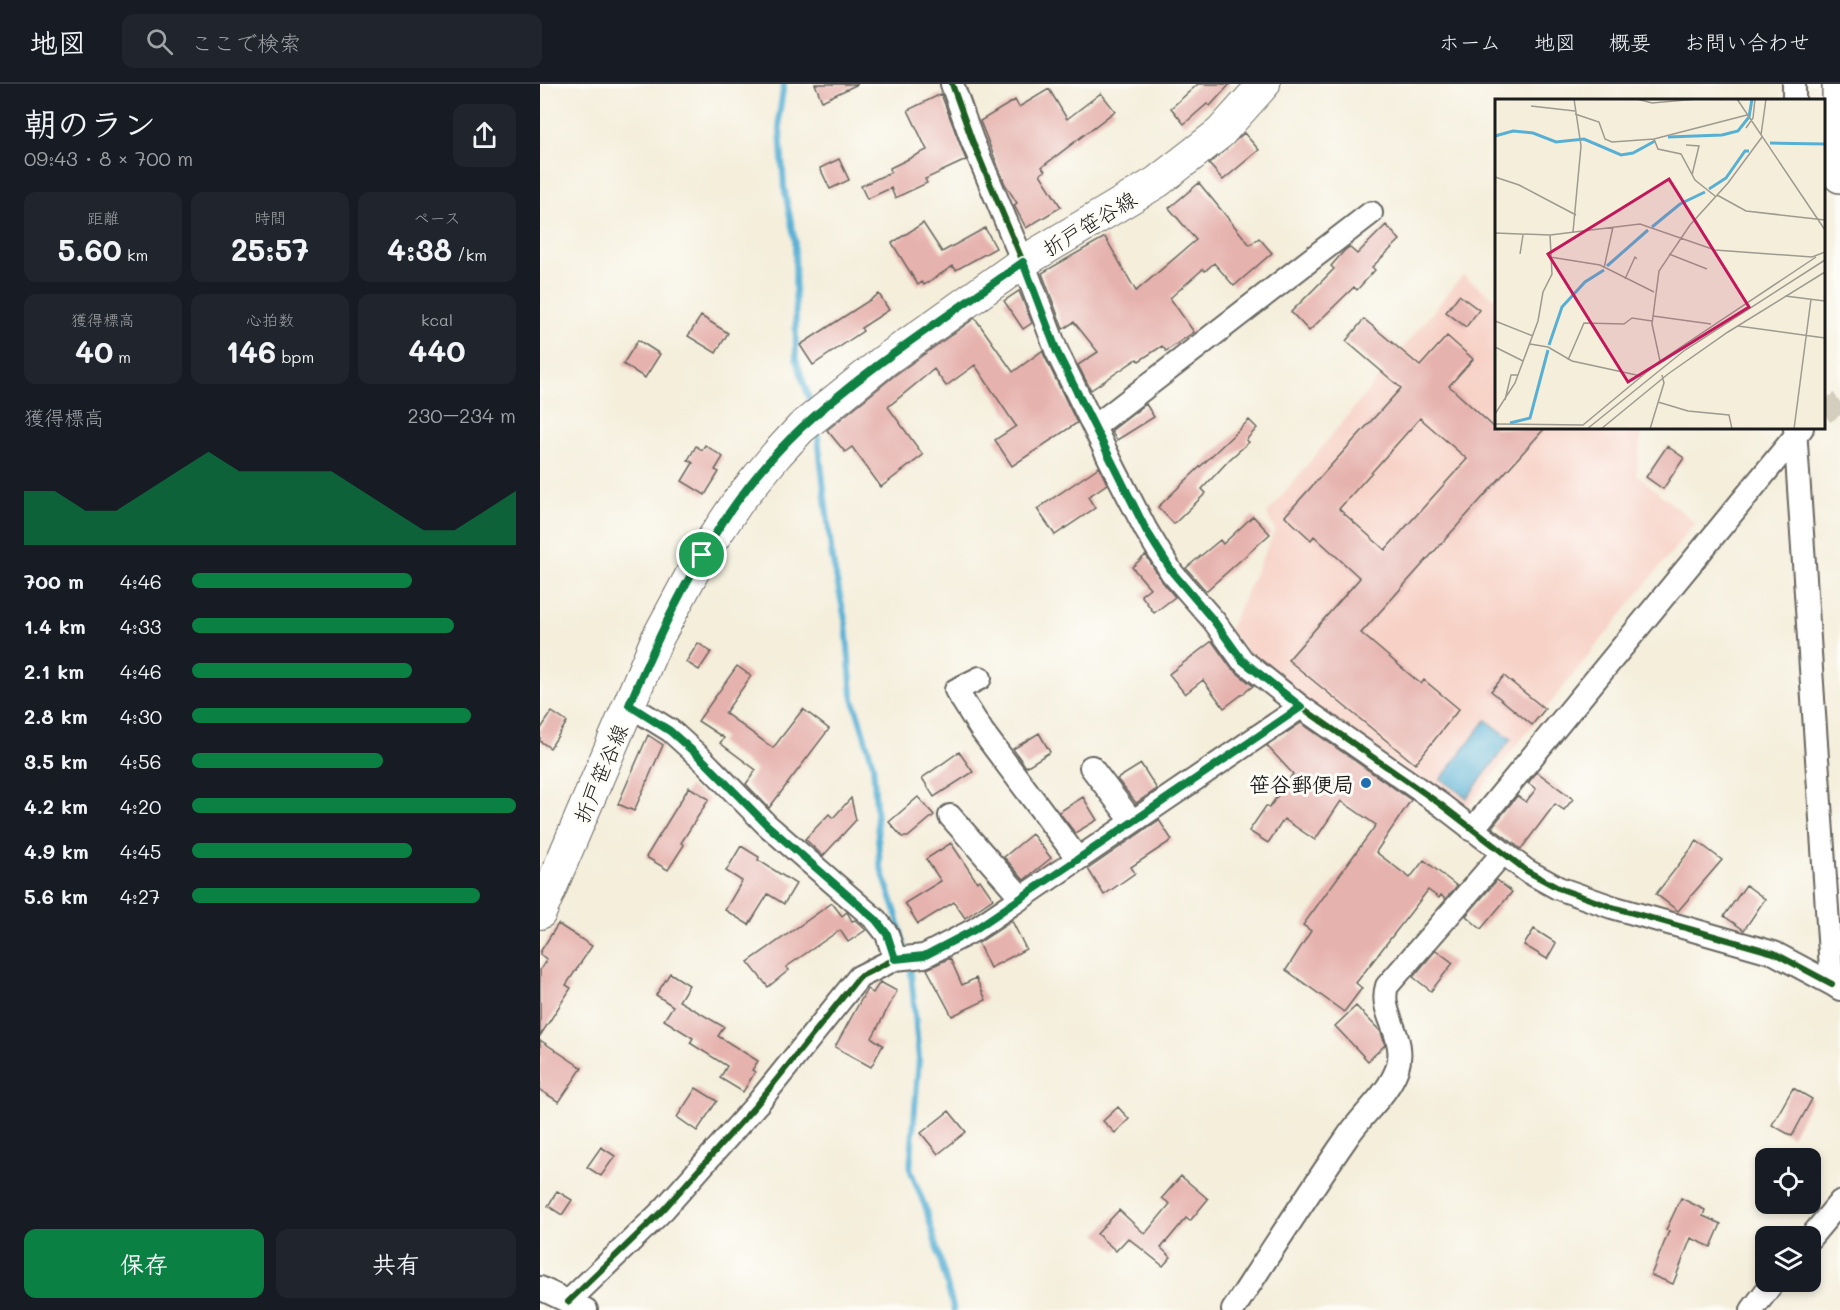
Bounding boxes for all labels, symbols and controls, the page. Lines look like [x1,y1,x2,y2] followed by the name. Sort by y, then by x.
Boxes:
[122,14,542,68] search box
[30,24,86,60] text: 地図
[143,25,176,58] icon: search
[191,28,301,57] text: ここで検索
[1439,28,1501,55] text: ホーム
[1534,28,1576,55] text: 地図
[1609,28,1651,55] text: 概要
[1684,28,1810,55] text: お問い合わせ
[1495,99,1825,429] inset map
[24,101,156,144] text: 朝のラン
[453,104,516,167] button: share
[24,145,193,171] text: 09:43 · 8 × 700 m
[1037,184,1141,262] street label: 折戸笹谷線
[87,207,119,228] text: 距離
[254,207,286,228] text: 時間
[413,207,461,228] text: ペース
[58,229,122,269] text: 5.60
[231,229,309,269] text: 25:57
[387,229,452,269] text: 4:38
[122,244,148,265] text: km
[452,244,487,265] text: /km
[71,309,135,330] text: 獲得標高
[246,309,294,330] text: 心拍数
[421,309,453,330] text: kcal
[408,330,466,370] text: 440
[75,331,113,371] text: 40
[226,331,276,371] text: 146
[113,346,131,367] text: m
[276,346,314,367] text: bpm
[407,402,516,428] text: 230–234 m
[24,404,104,430] text: 獲得標高
[676,529,727,580] pin
[685,538,718,571] icon: arrive
[24,568,84,594] text: 700 m
[120,568,162,594] text: 4:46
[24,613,86,639] text: 1.4 km
[120,613,161,639] text: 4:33
[24,658,84,684] text: 2.1 km
[120,658,162,684] text: 4:46
[24,703,88,729] text: 2.8 km
[120,703,162,729] text: 4:30
[567,719,633,827] street label: 折戸笹谷線
[24,748,88,774] text: 3.5 km
[120,748,162,774] text: 4:56
[1249,770,1354,797] place label: 笹谷郵便局
[1359,776,1373,790] marker: 笹谷郵便局
[24,793,88,819] text: 4.2 km
[120,793,161,819] text: 4:20
[24,838,89,864] text: 4.9 km
[120,838,161,864] text: 4:45
[24,883,88,909] text: 5.6 km
[120,883,160,909] text: 4:27
[1755,1148,1821,1292] map controls
[1755,1148,1821,1214] button: locate
[1755,1226,1821,1292] button: layers
[24,1229,264,1298] button: 保存
[276,1229,516,1298] button: 共有

